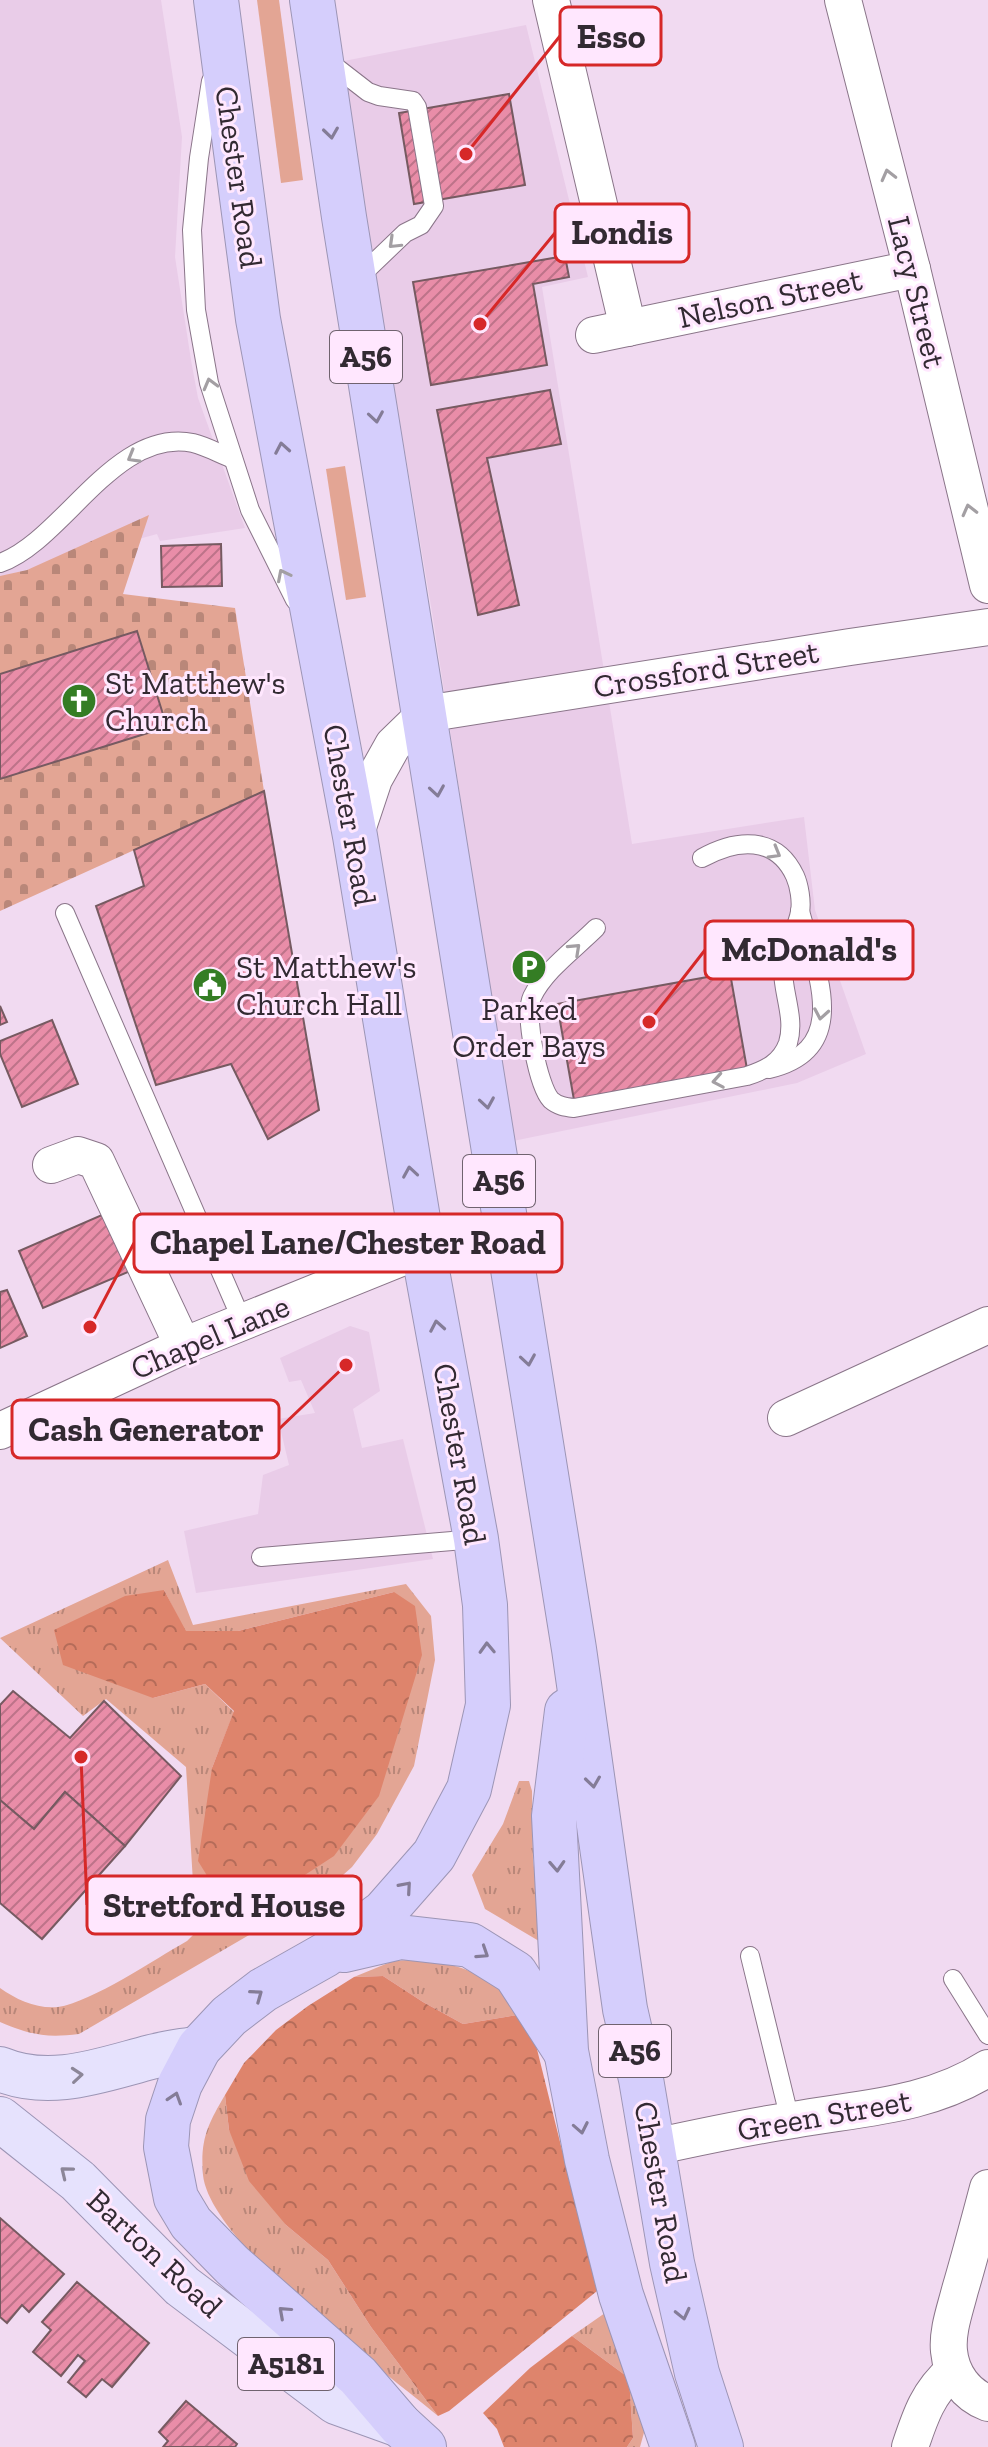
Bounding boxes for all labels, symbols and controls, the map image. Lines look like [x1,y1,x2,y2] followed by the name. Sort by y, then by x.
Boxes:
[560,7,661,65] callout: Esso
[576,16,646,57] text: Esso
[207,83,271,271] street label: Chester Road
[322,126,339,140] one-way arrow
[880,169,897,183] one-way arrow
[555,204,689,262] callout: Londis
[571,212,673,253] text: Londis
[880,212,954,372] street label: Lacy Street
[389,233,403,248] one-way arrow
[675,260,865,336] street label: Nelson Street
[330,331,402,383] road number: A56
[203,378,220,392] one-way arrow
[367,410,384,424] one-way arrow
[274,441,291,455] one-way arrow
[127,447,142,463] one-way arrow
[961,503,978,517] one-way arrow
[277,569,293,584] one-way arrow
[591,632,821,706] street label: Crossford Street
[105,664,286,739] place label: St Matthew's Church
[60,682,98,720] church icon: St Matthew's Church
[315,721,385,909] street label: Chester Road
[428,784,445,798] one-way arrow
[766,843,780,858] one-way arrow
[705,921,913,979] callout: McDonald's
[721,929,897,970] text: McDonald's
[566,943,580,958] one-way arrow
[236,948,417,1023] place label: St Matthew's Church Hall
[510,948,548,986] parking icon: Parked Order Bays
[191,966,229,1004] public building icon: St Matthew's Church Hall
[452,990,606,1065] place label: Parked Order Bays
[814,1007,831,1020] one-way arrow
[711,1072,725,1089] one-way arrow
[478,1096,495,1110] one-way arrow
[463,1155,535,1207] road number: A56
[402,1166,419,1179] one-way arrow
[134,1214,562,1272] callout: Chapel Lane/Chester Road
[150,1222,546,1263] text: Chapel Lane/Chester Road
[125,1287,295,1387] street label: Chapel Lane
[429,1319,446,1333] one-way arrow
[519,1353,536,1366] one-way arrow
[425,1360,495,1548] street label: Chester Road
[12,1400,279,1458] callout: Cash Generator
[28,1409,264,1450] text: Cash Generator
[478,1641,495,1654] one-way arrow
[584,1775,601,1788] one-way arrow
[548,1860,565,1873] one-way arrow
[87,1876,361,1934] callout: Stretford House
[396,1881,411,1896] one-way arrow
[103,1885,345,1926] text: Stretford House
[474,1944,488,1959] one-way arrow
[248,1991,262,2005] one-way arrow
[599,2025,671,2077] road number: A56
[71,2067,84,2084] one-way arrow
[734,2081,914,2149] street label: Green Street
[166,2092,182,2106] one-way arrow
[626,2098,696,2286] street label: Chester Road
[571,2121,588,2135] one-way arrow
[61,2167,76,2182] one-way arrow
[80,2181,231,2325] street label: Barton Road
[674,2306,691,2320] one-way arrow
[279,2307,293,2321] one-way arrow
[238,2338,334,2390] road number: A5181

